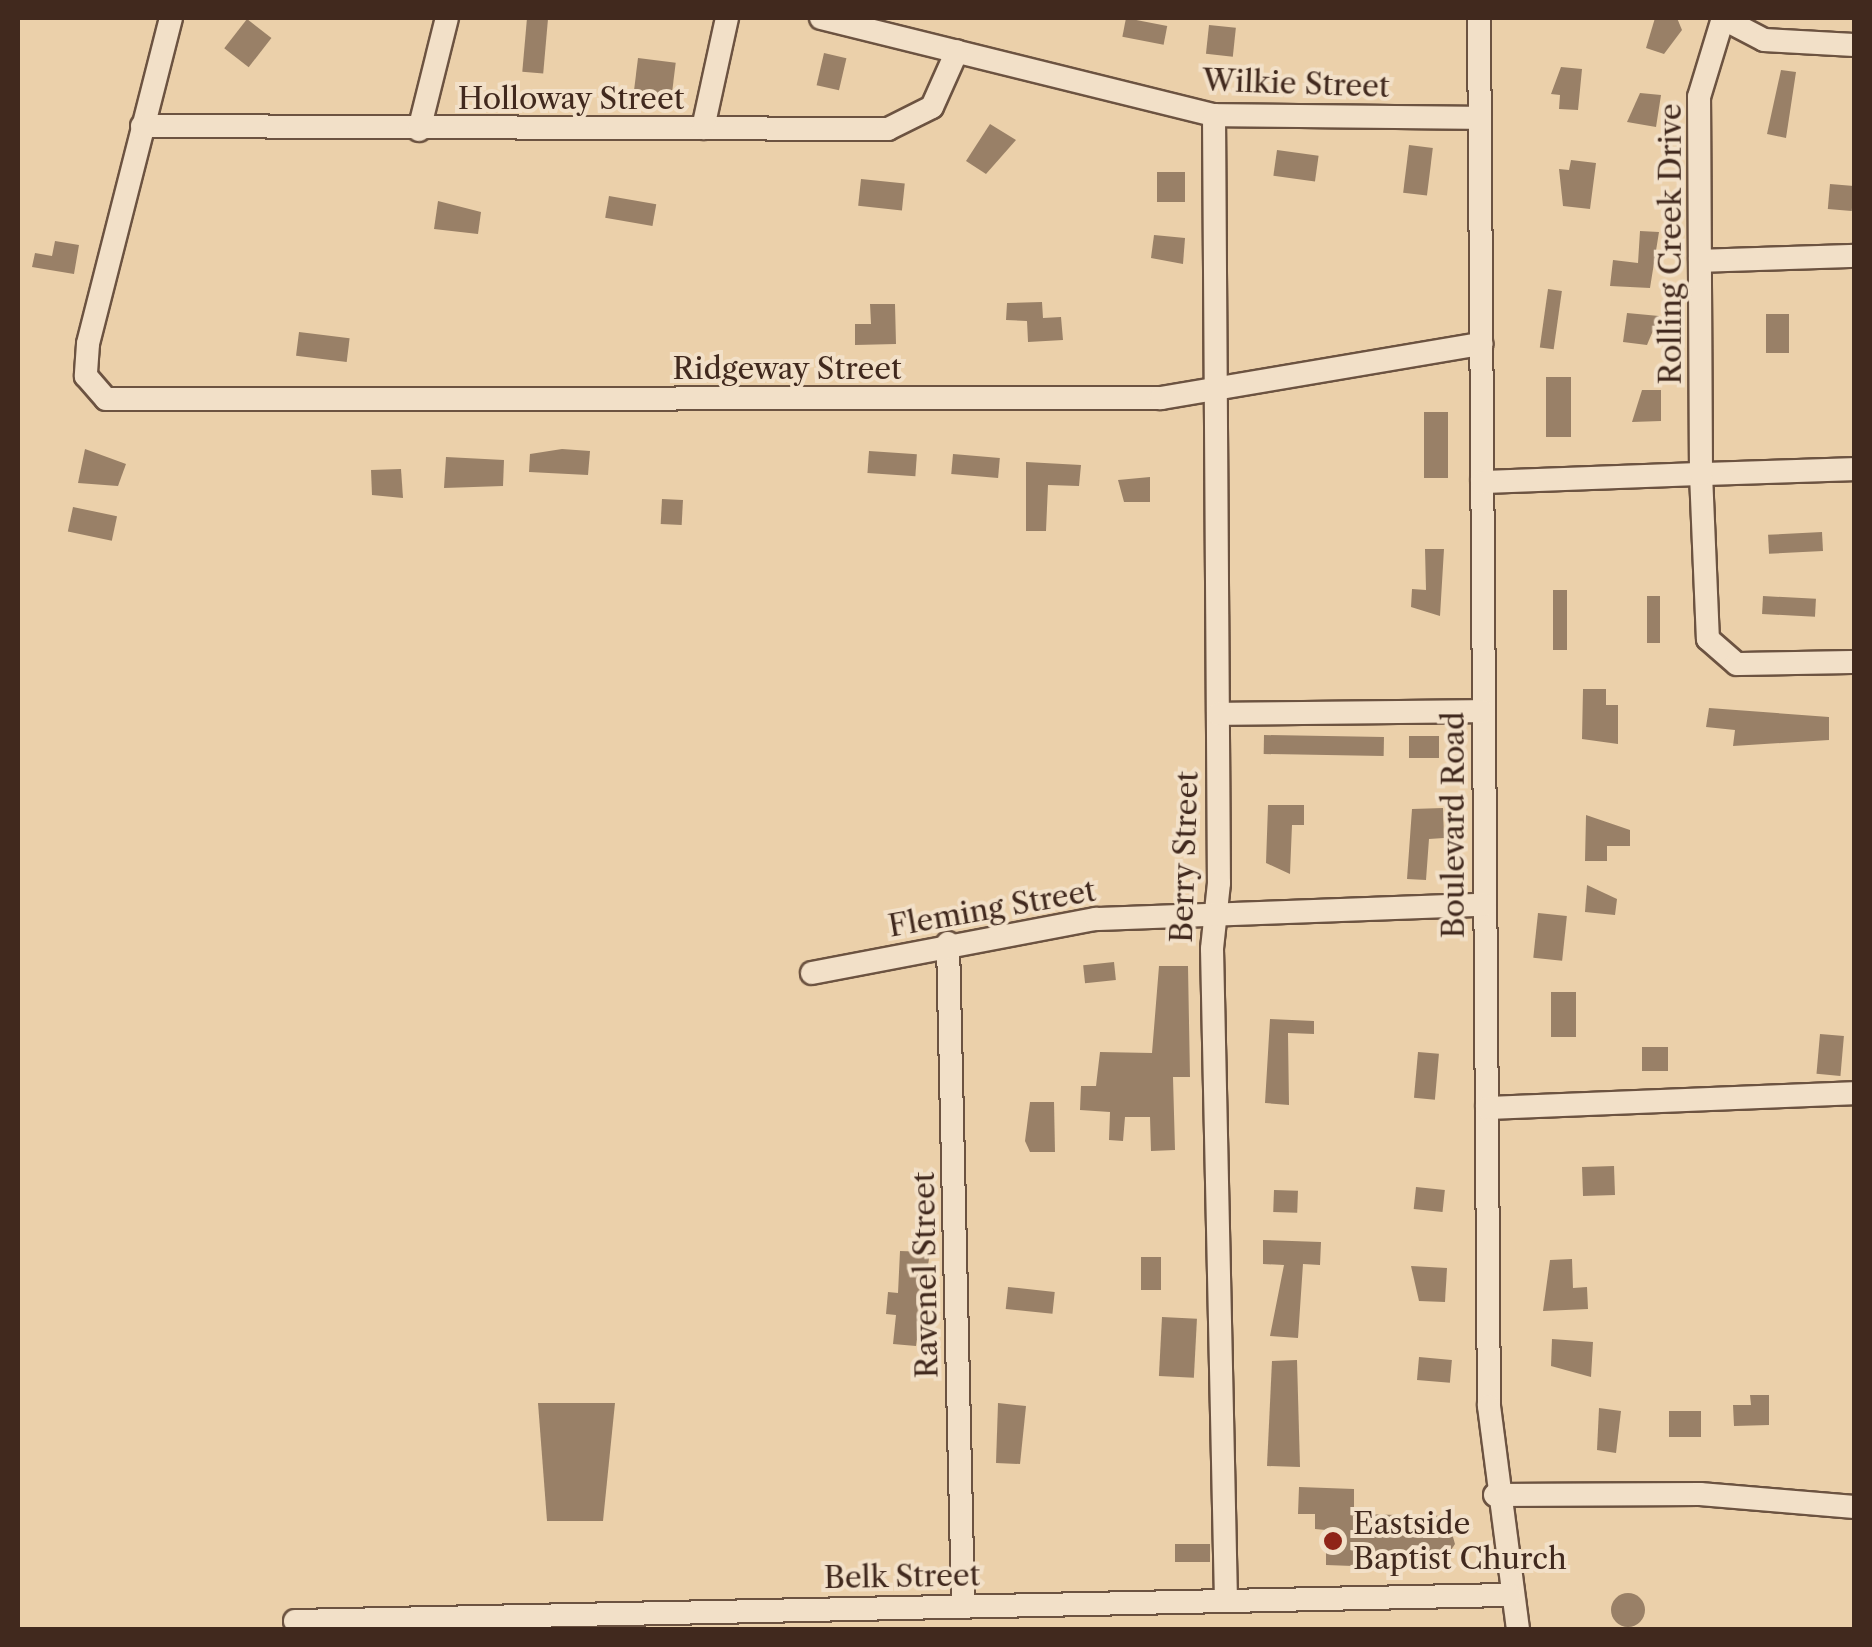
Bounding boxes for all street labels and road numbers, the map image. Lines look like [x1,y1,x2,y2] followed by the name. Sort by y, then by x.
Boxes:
[1202,63,1390,105] street label: Wilkie Street
[457,81,685,117] street label: Holloway Street
[1653,103,1689,385] street label: Rolling Creek Drive
[672,351,902,387] street label: Ridgeway Street
[1436,712,1472,938] street label: Boulevard Road
[1164,770,1206,944] street label: Berry Street
[886,873,1098,945] street label: Fleming Street
[906,1171,946,1379] street label: Ravenel Street
[823,1558,981,1596] street label: Belk Street

